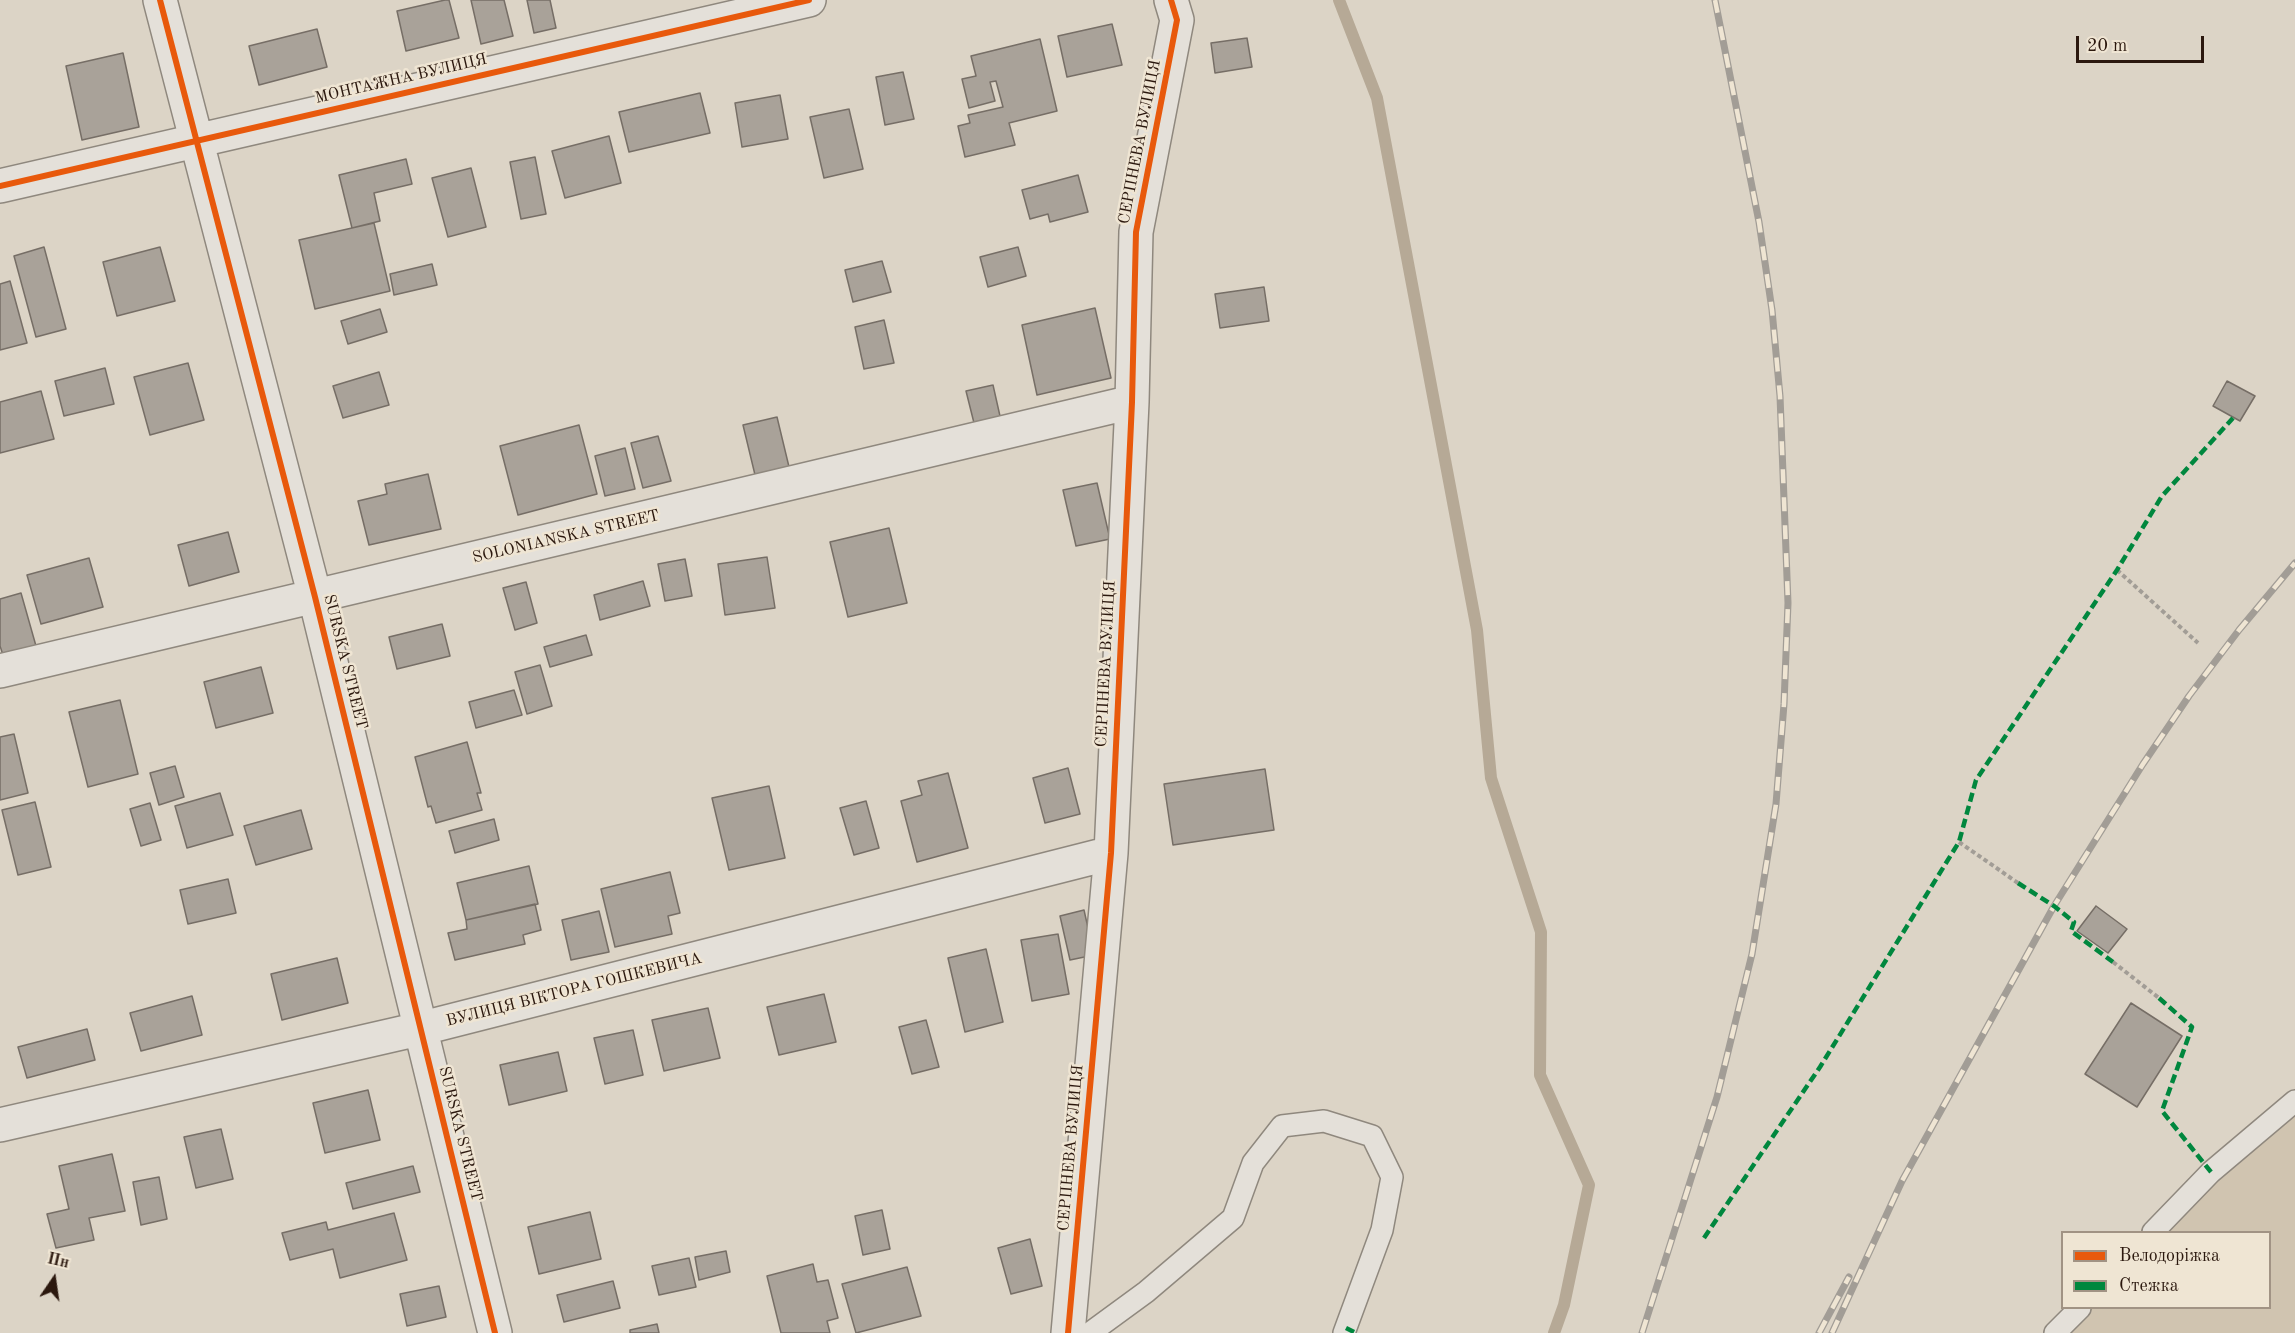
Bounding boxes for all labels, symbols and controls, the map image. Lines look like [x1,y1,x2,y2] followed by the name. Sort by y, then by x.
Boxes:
[2079,24,2206,62] scale bar
[2087,37,2127,55] text: 20 m
[313,50,489,108] street label: МОНТАЖНА ВУЛИЦЯ
[1115,58,1165,226] street label: СЕРПНЕВА ВУЛИЦЯ
[471,506,661,568] street label: SOLONIANSKA STREET
[1092,580,1120,748] street label: СЕРПНЕВА ВУЛИЦЯ
[319,592,371,732] street label: SURSKA STREET
[444,949,704,1031] street label: ВУЛИЦЯ ВІКТОРА ГОШКЕВИЧА
[434,1064,486,1204] street label: SURSKA STREET
[1054,1064,1088,1232] street label: СЕРПНЕВА ВУЛИЦЯ
[2061,1231,2271,1309] legend
[2119,1247,2220,1265] text: Велодоріжка
[24,1249,84,1309] north arrow
[46,1251,71,1272] text: Пн
[2119,1277,2179,1295] text: Стежка

